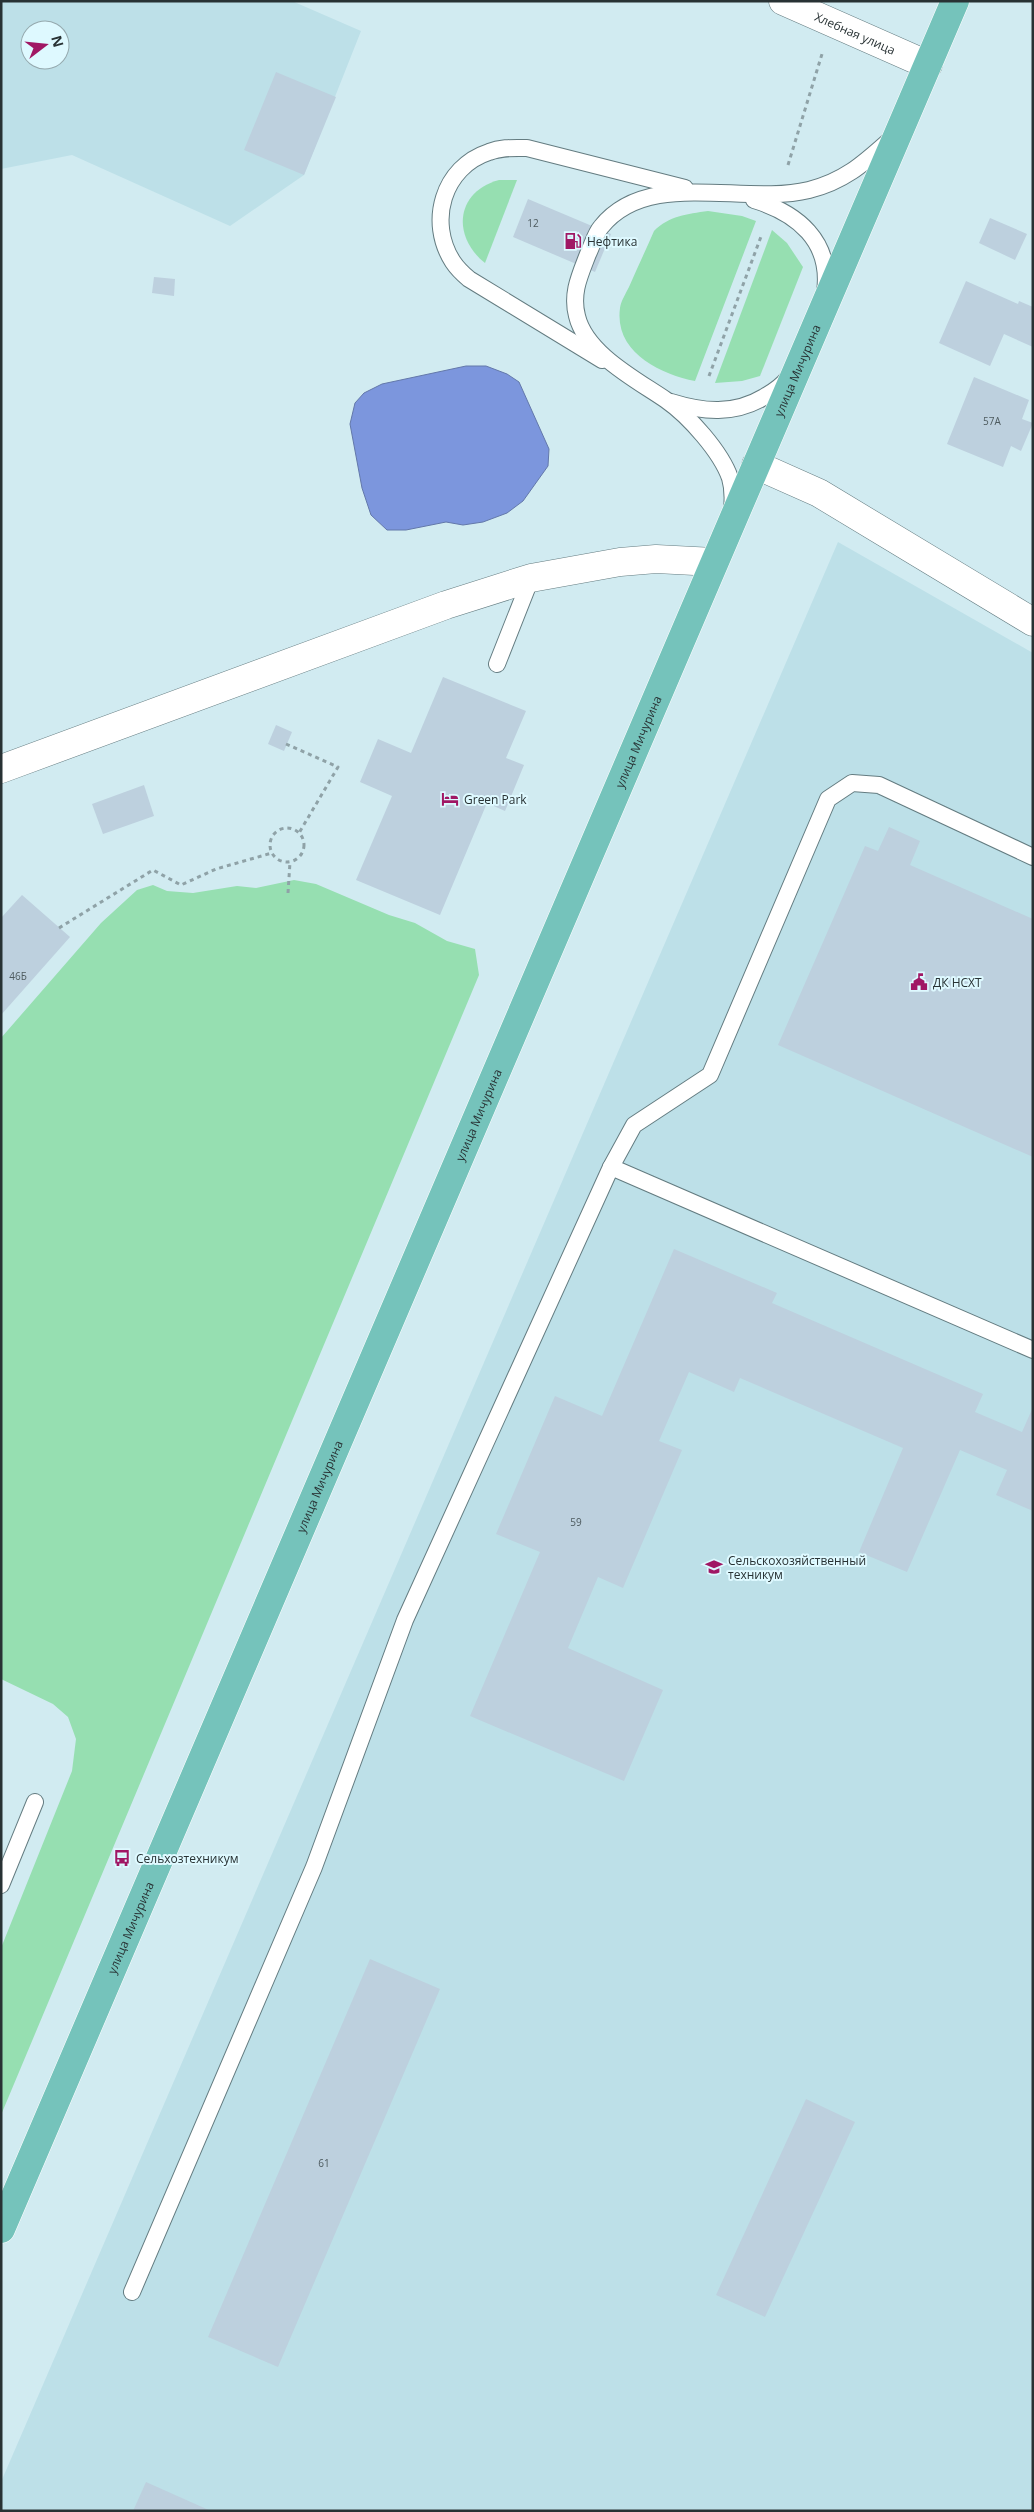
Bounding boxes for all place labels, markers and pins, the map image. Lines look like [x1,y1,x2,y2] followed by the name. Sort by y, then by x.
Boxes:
[563,231,583,251] fuel station icon: Нефтика
[587,233,637,250] place label: Нефтика
[440,789,460,809] hotel icon: Green Park
[464,791,527,808] place label: Green Park
[909,972,929,992] public building icon: ДК НСХТ
[933,974,982,991] place label: ДК НСХТ
[728,1552,866,1583] place label: Сельскохозяйственный техникум
[704,1557,724,1577] school or university icon: Сельскохозяйственный техникум
[112,1848,132,1868] bus stop icon: Сельхозтехникум
[136,1850,238,1867] place label: Сельхозтехникум

